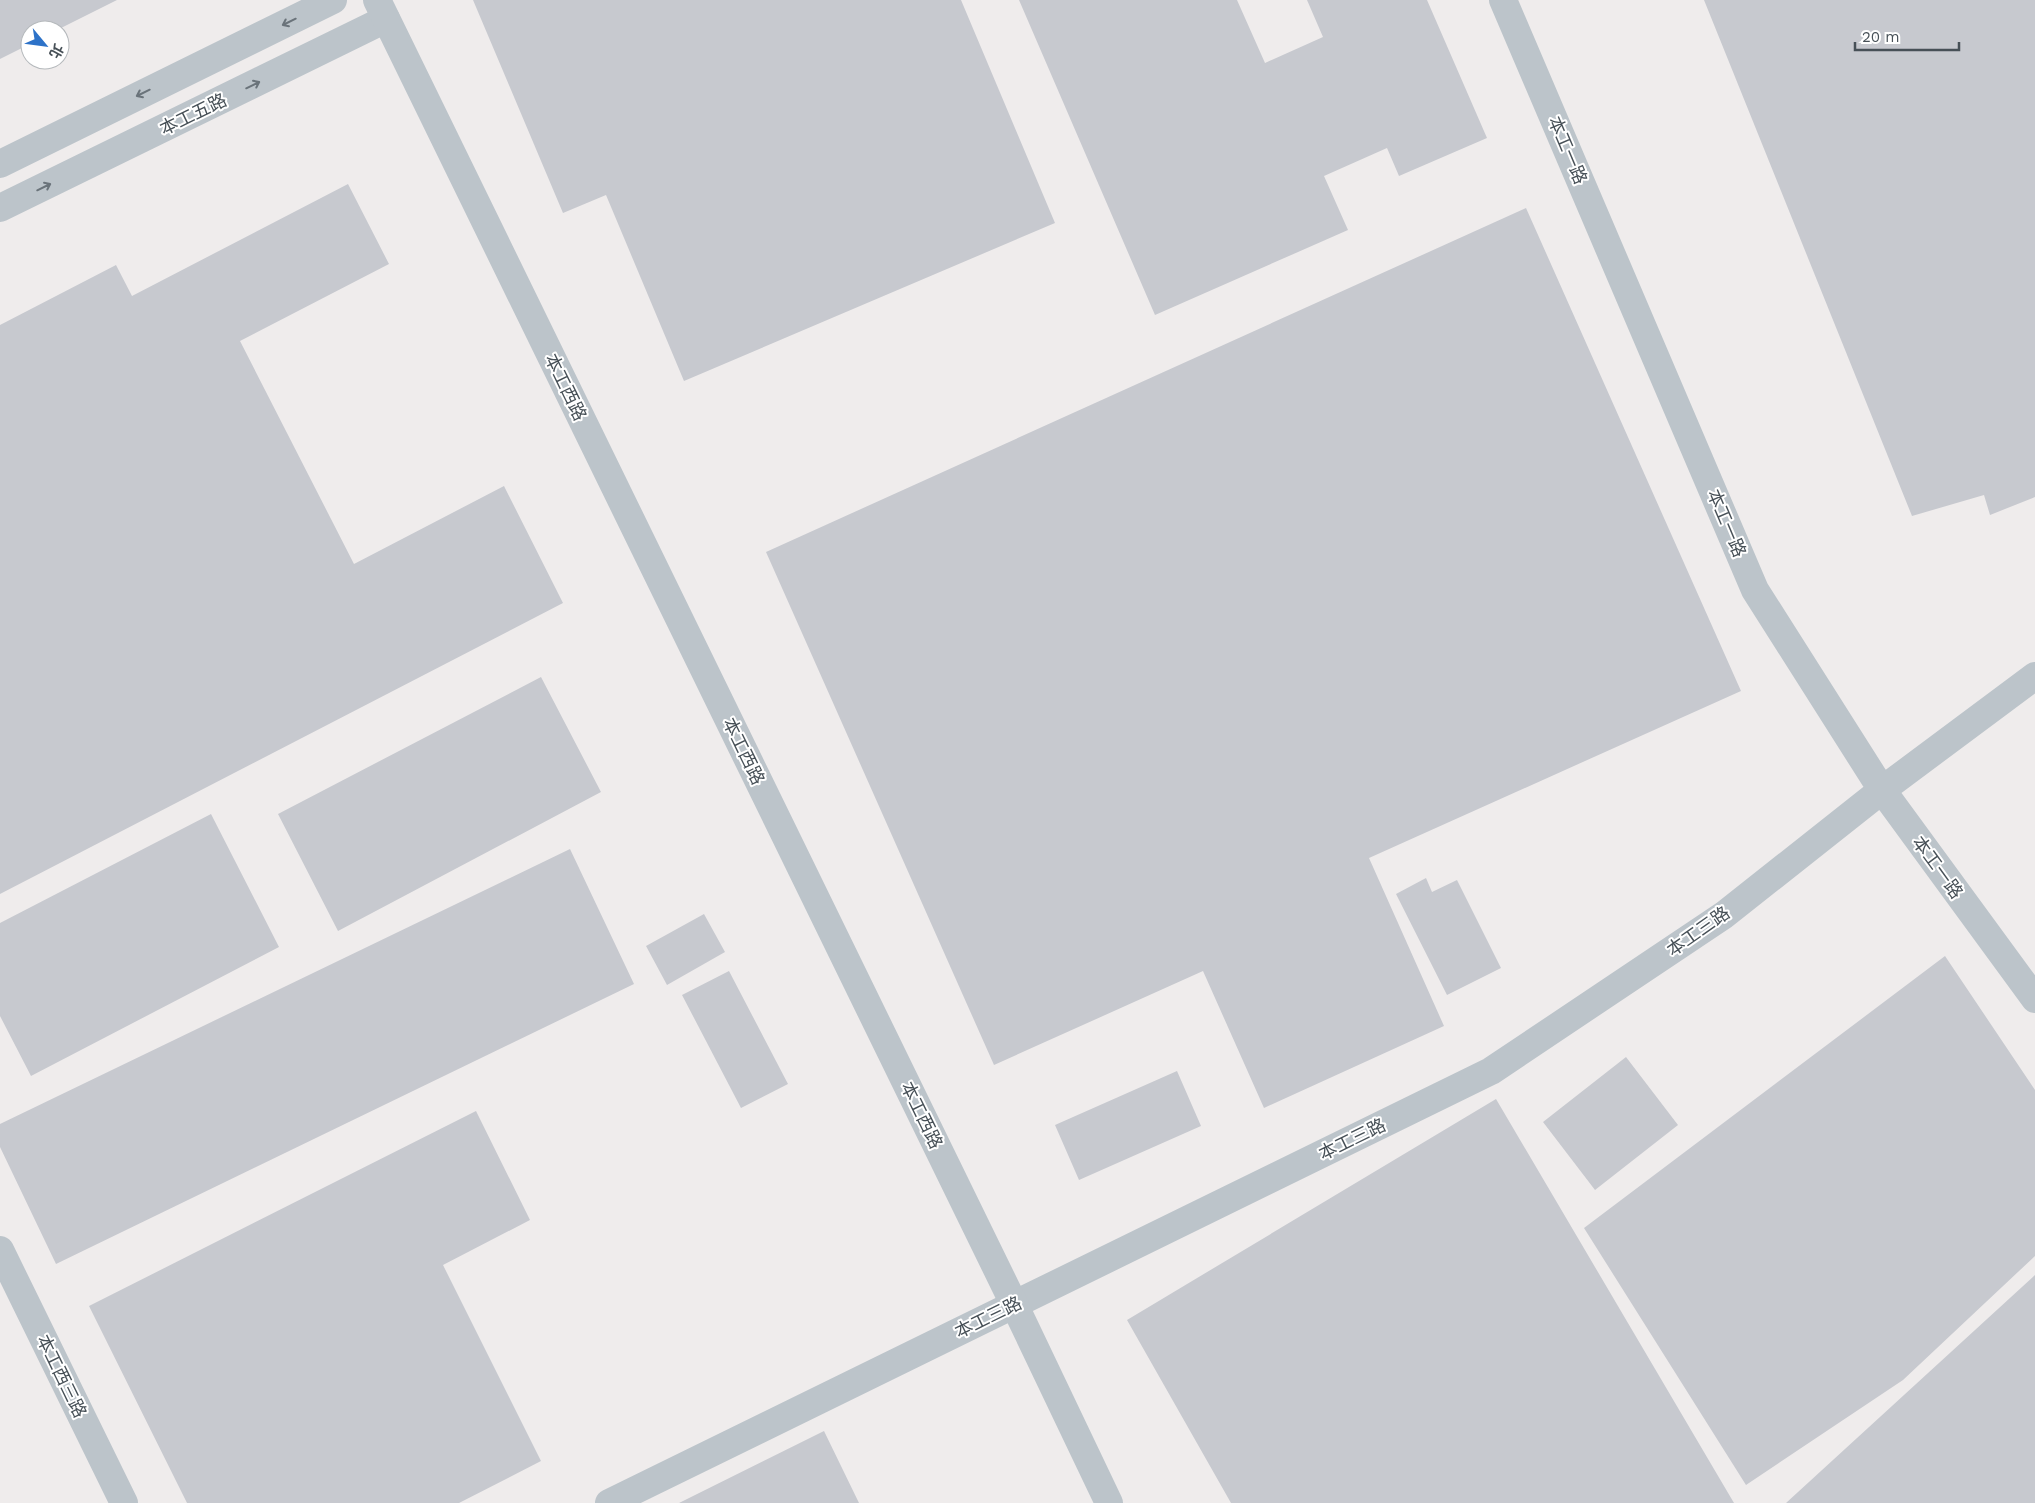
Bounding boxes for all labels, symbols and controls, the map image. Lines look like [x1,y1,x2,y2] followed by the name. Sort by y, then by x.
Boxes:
[282,17,297,27] one-way arrow
[20,20,70,70] north arrow
[1855,20,1959,52] scale bar
[1862,28,1900,46] text: 20 m
[46,41,67,61] text: 北
[245,80,260,89] one-way arrow
[136,88,151,98] one-way arrow
[156,89,230,139] street label: 本工五路
[1544,113,1592,187] street label: 本工一路
[36,182,51,191] one-way arrow
[541,350,591,424] street label: 本工西路
[1703,486,1751,560] street label: 本工一路
[719,714,769,788] street label: 本工西路
[1908,832,1968,902] street label: 本工一路
[1662,902,1734,960] street label: 本工三路
[897,1078,947,1152] street label: 本工西路
[1315,1114,1389,1164] street label: 本工三路
[951,1292,1025,1342] street label: 本工三路
[33,1331,91,1421] street label: 本工西三路

